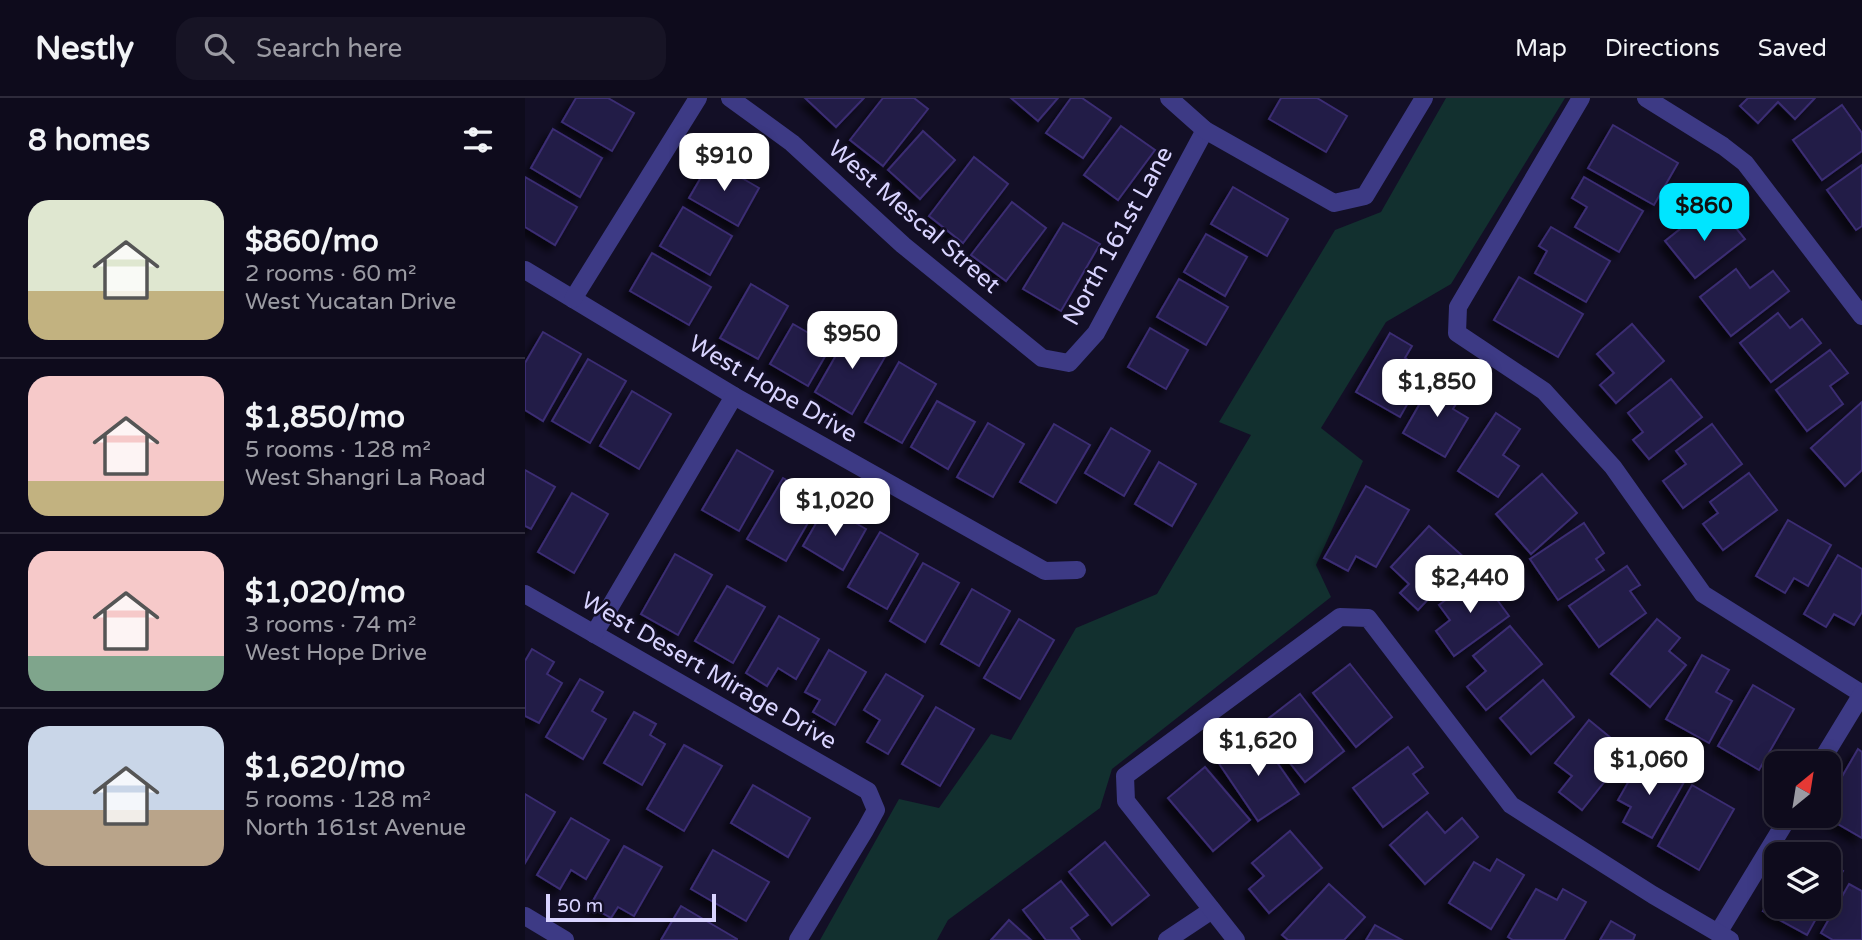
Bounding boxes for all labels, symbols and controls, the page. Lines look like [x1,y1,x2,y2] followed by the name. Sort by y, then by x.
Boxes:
[176,17,666,80] search box
[35,29,134,68] text: Nestly
[200,29,238,67] icon: search
[256,33,402,64] text: Search here
[1515,34,1567,63] text: Map
[1605,34,1720,63] text: Directions
[1758,34,1827,63] text: Saved
[459,121,497,159] icon: filters
[28,122,150,159] text: 8 homes
[683,134,765,193] pin: $910
[822,134,1006,300] street label: West Mescal Street
[1057,141,1179,331] street label: North 161st Lane
[695,142,753,170] text: $910
[1663,184,1745,243] pin: $860
[1675,192,1733,220] text: $860
[245,223,379,260] text: $860/mo
[84,228,168,312] icon: home
[245,260,416,288] text: 2 rooms · 60 m²
[245,288,456,316] text: West Yucatan Drive
[811,312,893,371] pin: $950
[823,320,881,348] text: $950
[683,329,863,449] street label: West Hope Drive
[1380,360,1494,419] pin: $1,850
[1398,368,1476,396] text: $1,850
[245,399,405,436] text: $1,850/mo
[84,404,168,488] icon: home
[245,436,431,464] text: 5 rooms · 128 m²
[245,464,486,492] text: West Shangri La Road
[778,478,892,538] pin: $1,020
[796,487,874,515] text: $1,020
[1413,556,1527,615] pin: $2,440
[1431,564,1509,592] text: $2,440
[245,574,405,611] text: $1,020/mo
[84,579,168,663] icon: home
[576,586,842,756] street label: West Desert Mirage Drive
[245,611,416,639] text: 3 rooms · 74 m²
[245,639,427,667] text: West Hope Drive
[1201,718,1315,778] pin: $1,620
[1219,727,1297,755] text: $1,620
[1592,738,1706,797] pin: $1,060
[1610,746,1688,774] text: $1,060
[245,749,405,786] text: $1,620/mo
[1764,751,1841,828] north arrow
[1764,751,1841,919] map controls
[84,754,168,838] icon: home
[245,786,431,814] text: 5 rooms · 128 m²
[245,814,466,842] text: North 161st Avenue
[1764,842,1841,919] button: layers
[546,891,716,923] scale bar
[557,895,603,917] text: 50 m

